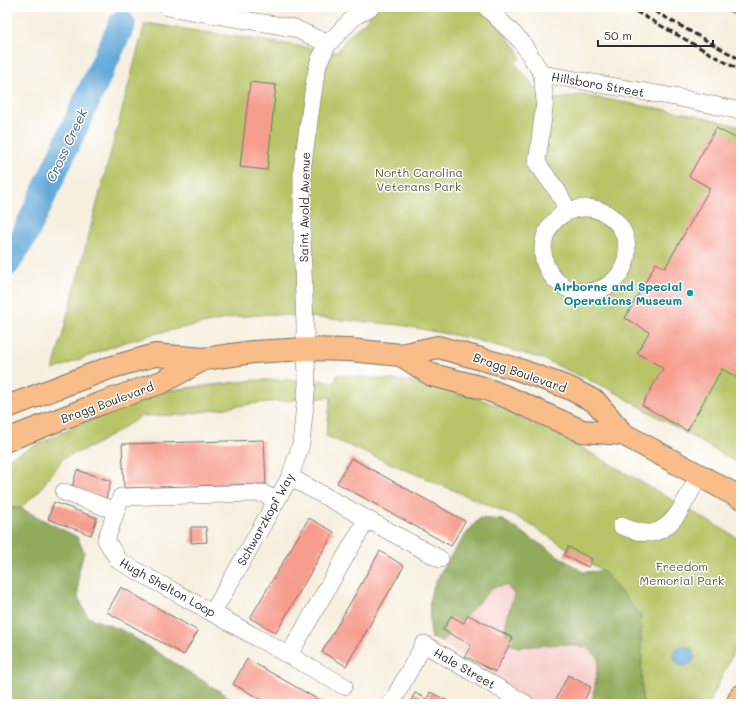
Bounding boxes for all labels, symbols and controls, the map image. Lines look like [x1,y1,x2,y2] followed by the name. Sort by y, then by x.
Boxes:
[598,22,713,48] scale bar
[604,27,632,43] text: 50 m
[550,68,646,100] street label: Hillsboro Street
[42,105,91,184] water label: Cross Creek
[295,152,313,262] street label: Saint Avold Avenue
[375,164,463,194] park label: North Carolina Veterans Park
[554,278,682,308] place label: Airborne and Special Operations Museum
[685,288,695,298] marker: Airborne and Special Operations Museum
[471,349,569,396] street label: Bragg Boulevard
[58,378,156,426] street label: Bragg Boulevard
[233,470,297,568] street label: Schwarzkopf Way
[117,554,219,620] street label: Hugh Shelton Loop
[640,558,724,588] park label: Freedom Memorial Park
[431,644,499,692] street label: Hale Street

